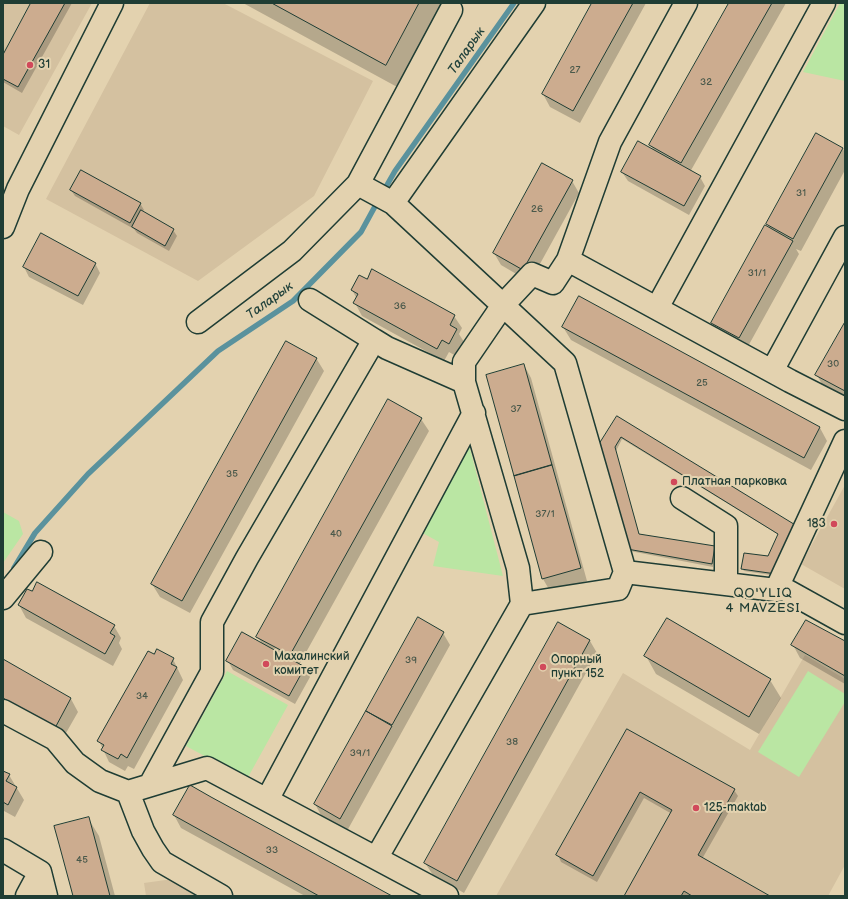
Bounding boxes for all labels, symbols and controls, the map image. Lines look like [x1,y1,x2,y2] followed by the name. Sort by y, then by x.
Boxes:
[445,24,489,78] water label: Таларык
[38,58,50,72] place label: 31
[25,60,35,70] marker: 31
[570,64,580,76] house number: 27
[700,76,712,88] house number: 32
[796,187,806,199] house number: 31
[531,203,543,215] house number: 26
[748,267,766,279] house number: 31/1
[244,279,296,323] water label: Таларык
[394,300,406,312] house number: 36
[827,358,839,370] house number: 30
[696,377,708,389] house number: 25
[510,403,522,415] house number: 37
[226,468,238,480] house number: 35
[682,475,787,489] place label: Платная парковка
[669,477,679,487] marker: Платная парковка
[535,508,555,520] house number: 37/1
[807,517,826,531] place label: 183
[829,519,839,529] marker: 183
[330,528,342,540] house number: 40
[726,586,800,617] district label: QO'YLIQ 4 MAVZESI
[274,650,350,678] place label: Махалинский комитет
[551,653,604,681] place label: Опорный пункт 152
[405,654,417,666] house number: 39
[261,659,271,669] marker: Махалинский комитет
[538,662,548,672] marker: Опорный пункт 152
[136,690,148,702] house number: 34
[506,736,518,748] house number: 38
[350,747,370,759] house number: 39/1
[704,801,767,815] place label: 125-maktab
[691,803,701,813] marker: 125-maktab
[266,844,278,856] house number: 33
[76,854,88,866] house number: 45

